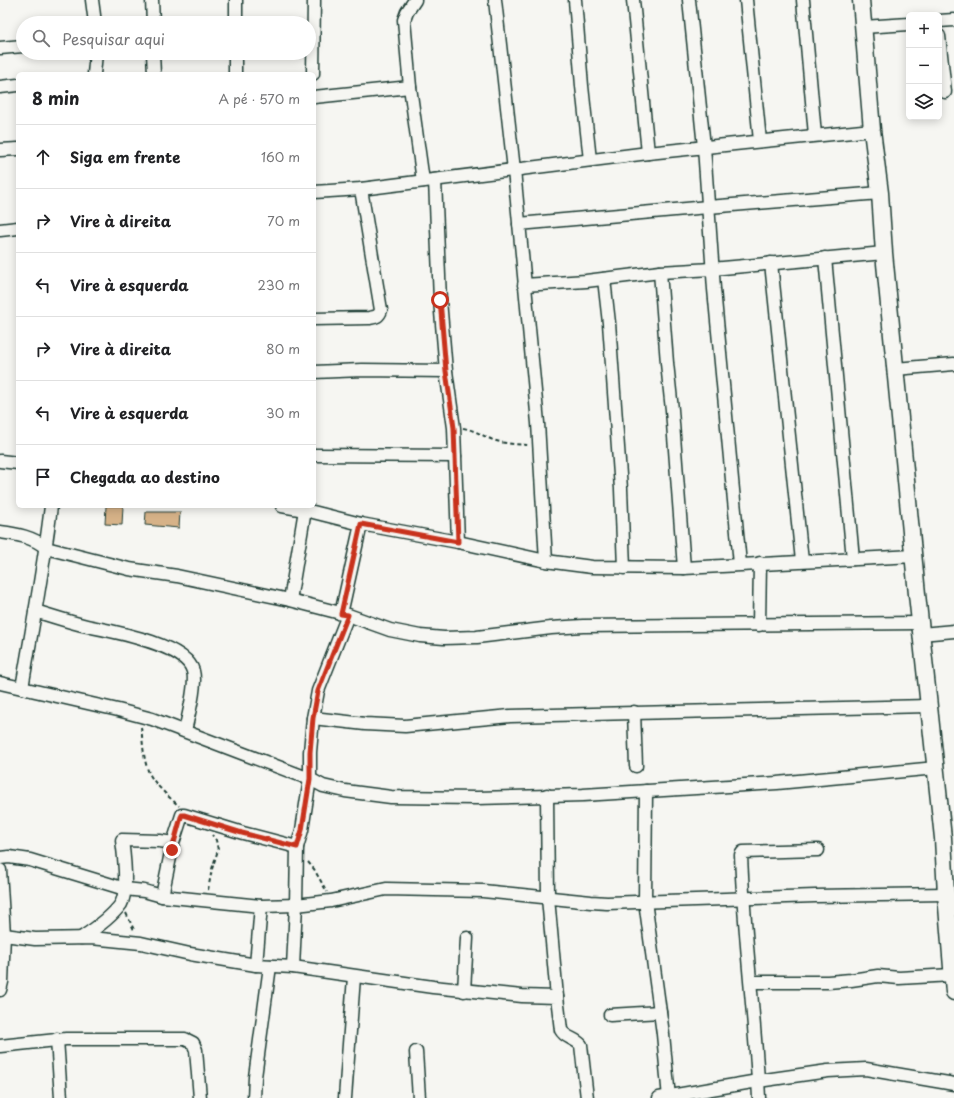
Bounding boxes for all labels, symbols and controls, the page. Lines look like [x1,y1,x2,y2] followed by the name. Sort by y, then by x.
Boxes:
[906,12,942,120] map controls
[906,12,942,48] button: +
[16,16,316,60] search box
[30,27,52,49] icon: search
[62,27,165,50] text: Pesquisar aqui
[906,48,942,84] button: −
[906,84,942,120] button: layers
[32,85,80,111] text: 8 min
[219,89,300,108] text: A pé · 570 m
[70,145,180,168] text: Siga em frente
[32,146,54,168] icon: ahead
[261,147,300,166] text: 160 m
[70,209,171,232] text: Vire à direita
[32,210,54,232] icon: right
[267,211,300,230] text: 70 m
[70,273,189,296] text: Vire à esquerda
[32,274,54,296] icon: left
[258,275,300,294] text: 230 m
[431,291,449,309] route start
[70,337,171,360] text: Vire à direita
[32,338,54,360] icon: right
[266,339,300,358] text: 80 m
[70,401,189,424] text: Vire à esquerda
[32,402,54,424] icon: left
[266,403,300,422] text: 30 m
[70,465,220,488] text: Chegada ao destino
[32,466,54,488] icon: arrive
[163,841,181,859] route end

